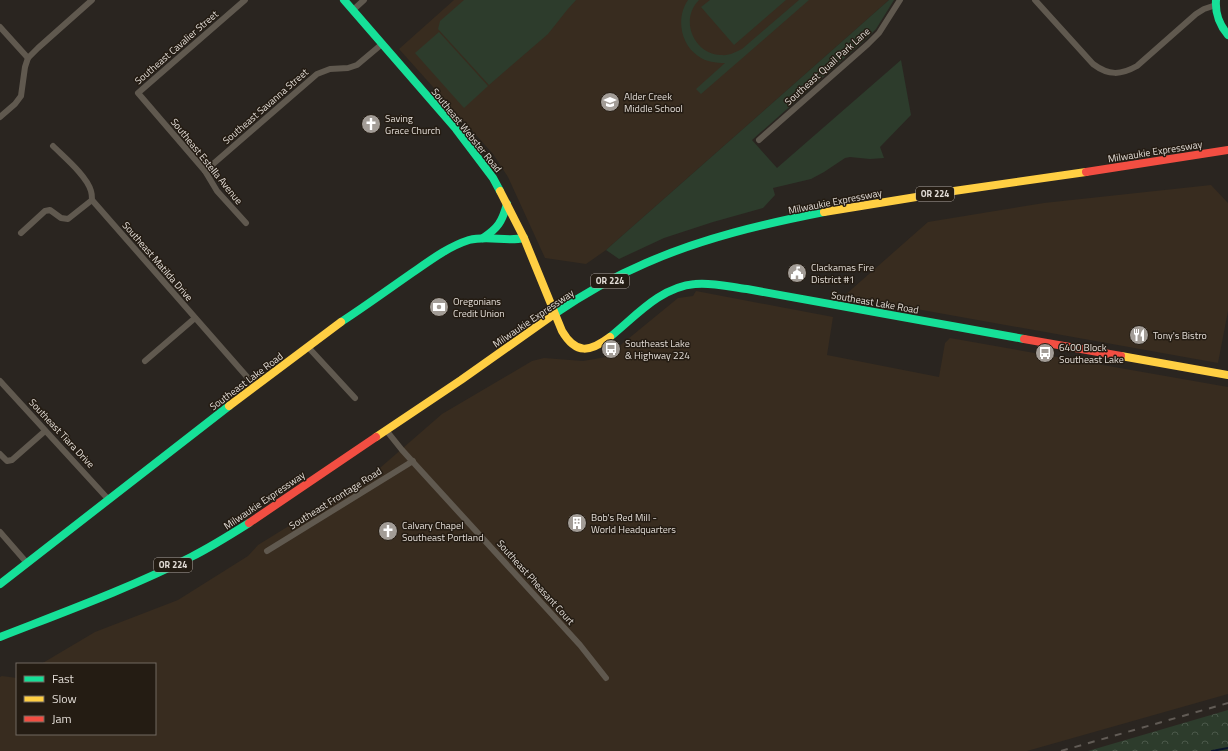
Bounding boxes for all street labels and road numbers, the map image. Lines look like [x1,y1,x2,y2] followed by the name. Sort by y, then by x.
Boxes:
[131,6,222,88] street label: Southeast Cavalier Street
[781,24,873,109] street label: Southeast Quail Park Lane
[219,65,312,148] street label: Southeast Savanna Street
[428,85,505,176] street label: Southeast Webster Road
[167,115,246,208] street label: Southeast Estella Avenue
[1107,137,1204,166] street label: Milwaukie Expressway
[787,185,883,218] street label: Milwaukie Expressway
[916,187,954,201] road number: OR 224
[119,218,196,304] street label: Southeast Matilda Drive
[591,274,629,288] road number: OR 224
[490,285,577,351] street label: Milwaukie Expressway
[830,287,920,318] street label: Southeast Lake Road
[206,349,286,414] street label: Southeast Lake Road
[25,395,98,471] street label: Southeast Tiara Drive
[286,464,385,533] street label: Southeast Frontage Road
[221,467,308,533] street label: Milwaukie Expressway
[493,536,578,629] street label: Southeast Pheasant Court
[154,558,192,572] road number: OR 224

